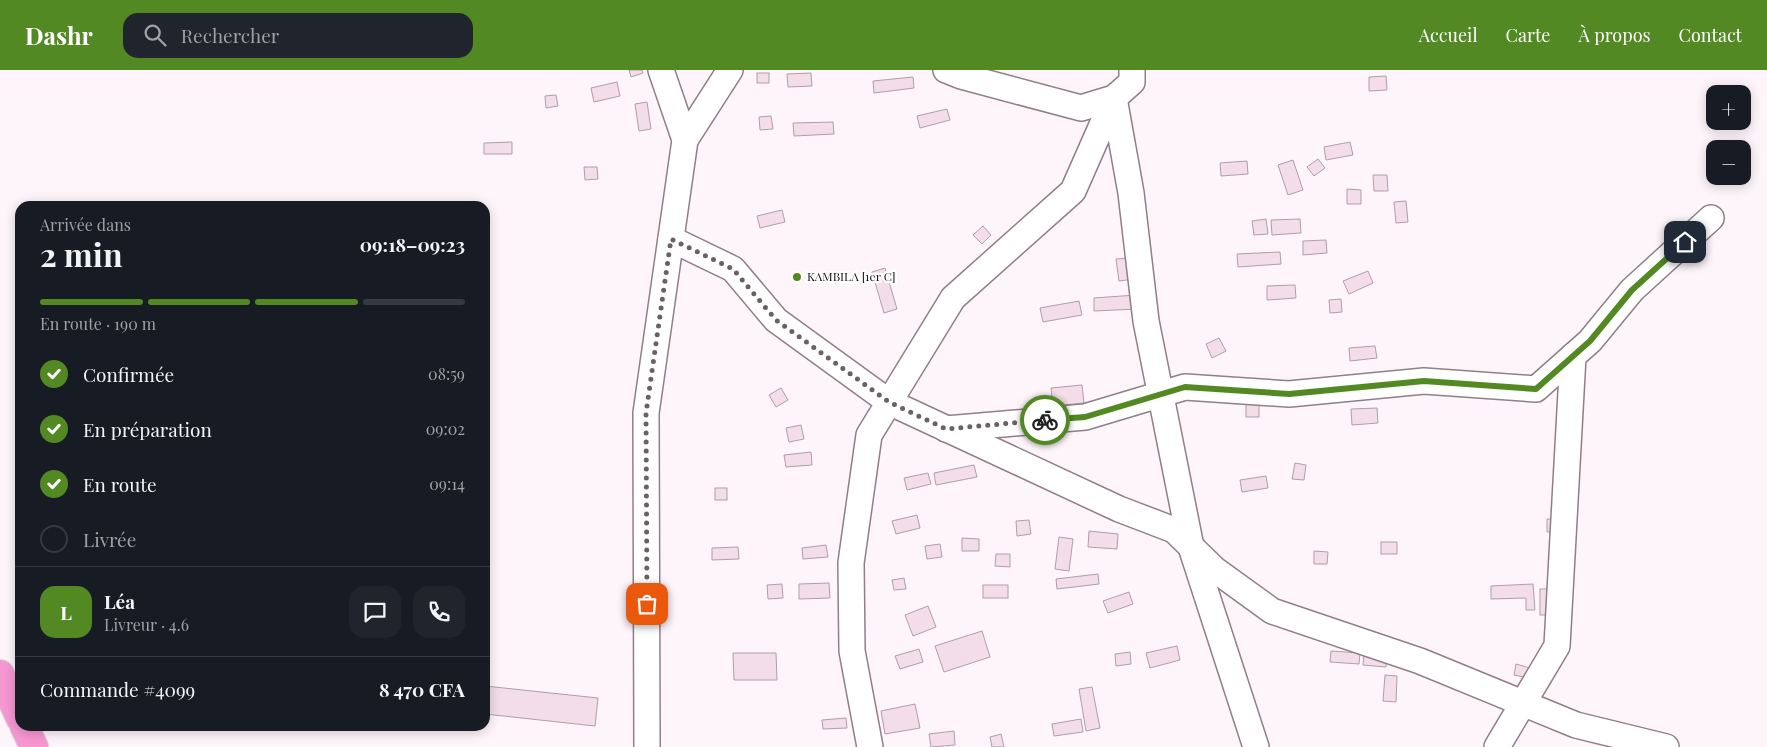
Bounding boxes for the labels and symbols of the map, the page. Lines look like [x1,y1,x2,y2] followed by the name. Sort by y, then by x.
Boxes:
[1664,221,1706,263] pin
[807,268,896,284] place label: KAMBILA [1er C]
[791,271,803,283] marker: KAMBILA [1er C]
[1020,395,1070,445] courier
[626,583,668,625] pin

